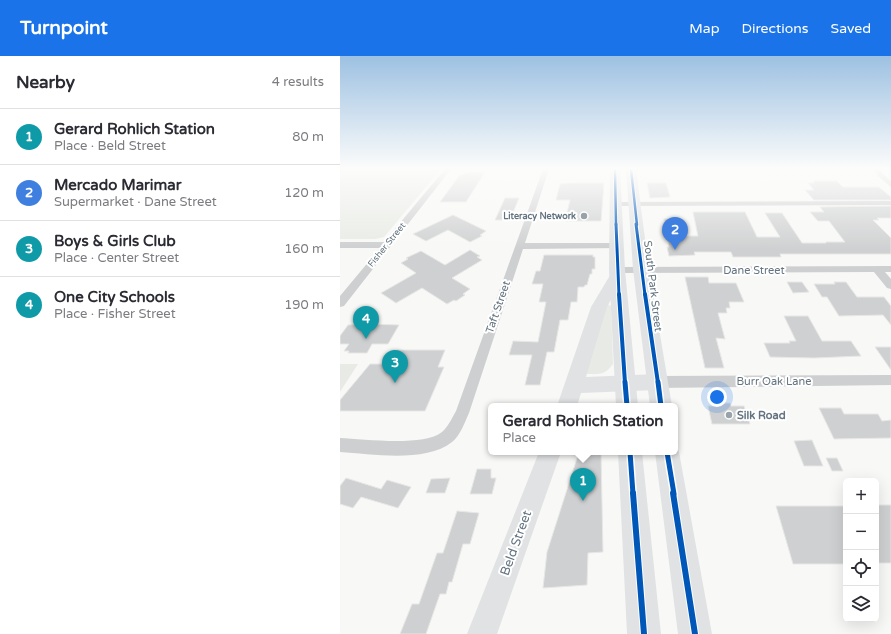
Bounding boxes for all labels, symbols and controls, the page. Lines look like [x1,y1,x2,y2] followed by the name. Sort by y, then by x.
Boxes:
[20,17,108,39] text: Turnpoint
[689,20,720,37] text: Map
[742,20,809,37] text: Directions
[831,20,871,37] text: Saved
[16,72,75,93] text: Nearby
[272,74,324,90] text: 4 results
[54,120,215,138] text: Gerard Rohlich Station
[25,129,33,145] text: 1
[292,129,324,145] text: 80 m
[54,138,166,154] text: Place · Beld Street
[54,176,182,194] text: Mercado Marimar
[25,185,33,201] text: 2
[284,185,324,201] text: 120 m
[54,194,217,210] text: Supermarket · Dane Street
[503,211,576,222] place label: Literacy Network
[579,211,589,221] marker: Literacy Network
[662,217,688,250] pin: 2
[366,220,409,269] street label: Fisher Street
[54,232,176,250] text: Boys & Girls Club
[641,240,665,332] street label: South Park Street
[25,241,33,257] text: 3
[284,241,324,257] text: 160 m
[54,250,179,266] text: Place · Center Street
[723,264,785,277] street label: Dane Street
[483,279,513,335] street label: Taft Street
[54,288,175,306] text: One City Schools
[25,297,33,313] text: 4
[284,297,324,313] text: 190 m
[54,306,176,322] text: Place · Fisher Street
[353,306,379,339] pin: 4
[382,350,408,383] pin: 3
[737,375,811,388] street label: Burr Oak Lane
[707,387,727,407] your location
[488,403,678,455] popup
[737,409,786,422] place label: Silk Road
[724,410,734,420] marker: Silk Road
[503,412,663,430] text: Gerard Rohlich Station
[503,430,536,446] text: Place
[570,468,596,501] pin: 1
[843,478,879,622] map controls
[843,478,879,514] button: +
[497,508,535,578] street label: Beld Street
[843,514,879,550] button: −
[843,550,879,586] button: locate
[843,586,879,622] button: layers

